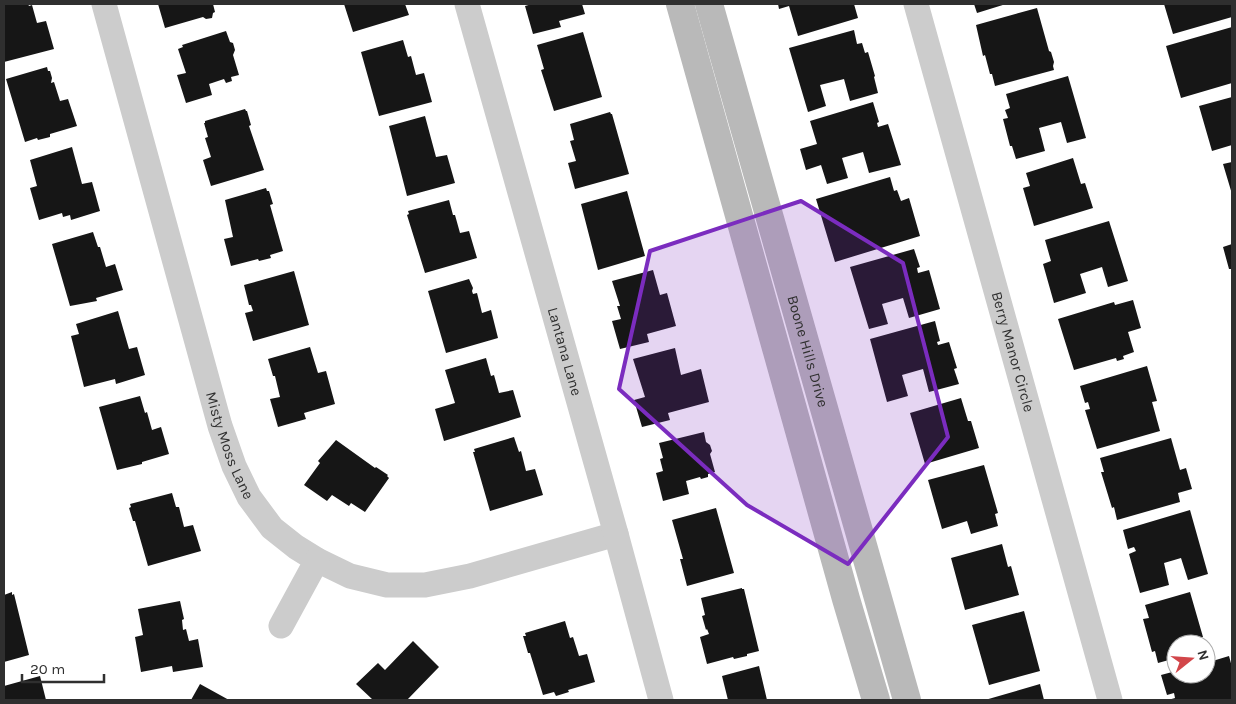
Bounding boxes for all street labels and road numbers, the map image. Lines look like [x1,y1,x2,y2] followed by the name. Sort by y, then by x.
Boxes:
[988,289,1038,414] street label: Berry Manor Circle
[783,293,832,409] street label: Boone Hills Drive
[544,305,586,398] street label: Lantana Lane
[202,389,258,502] street label: Misty Moss Lane

